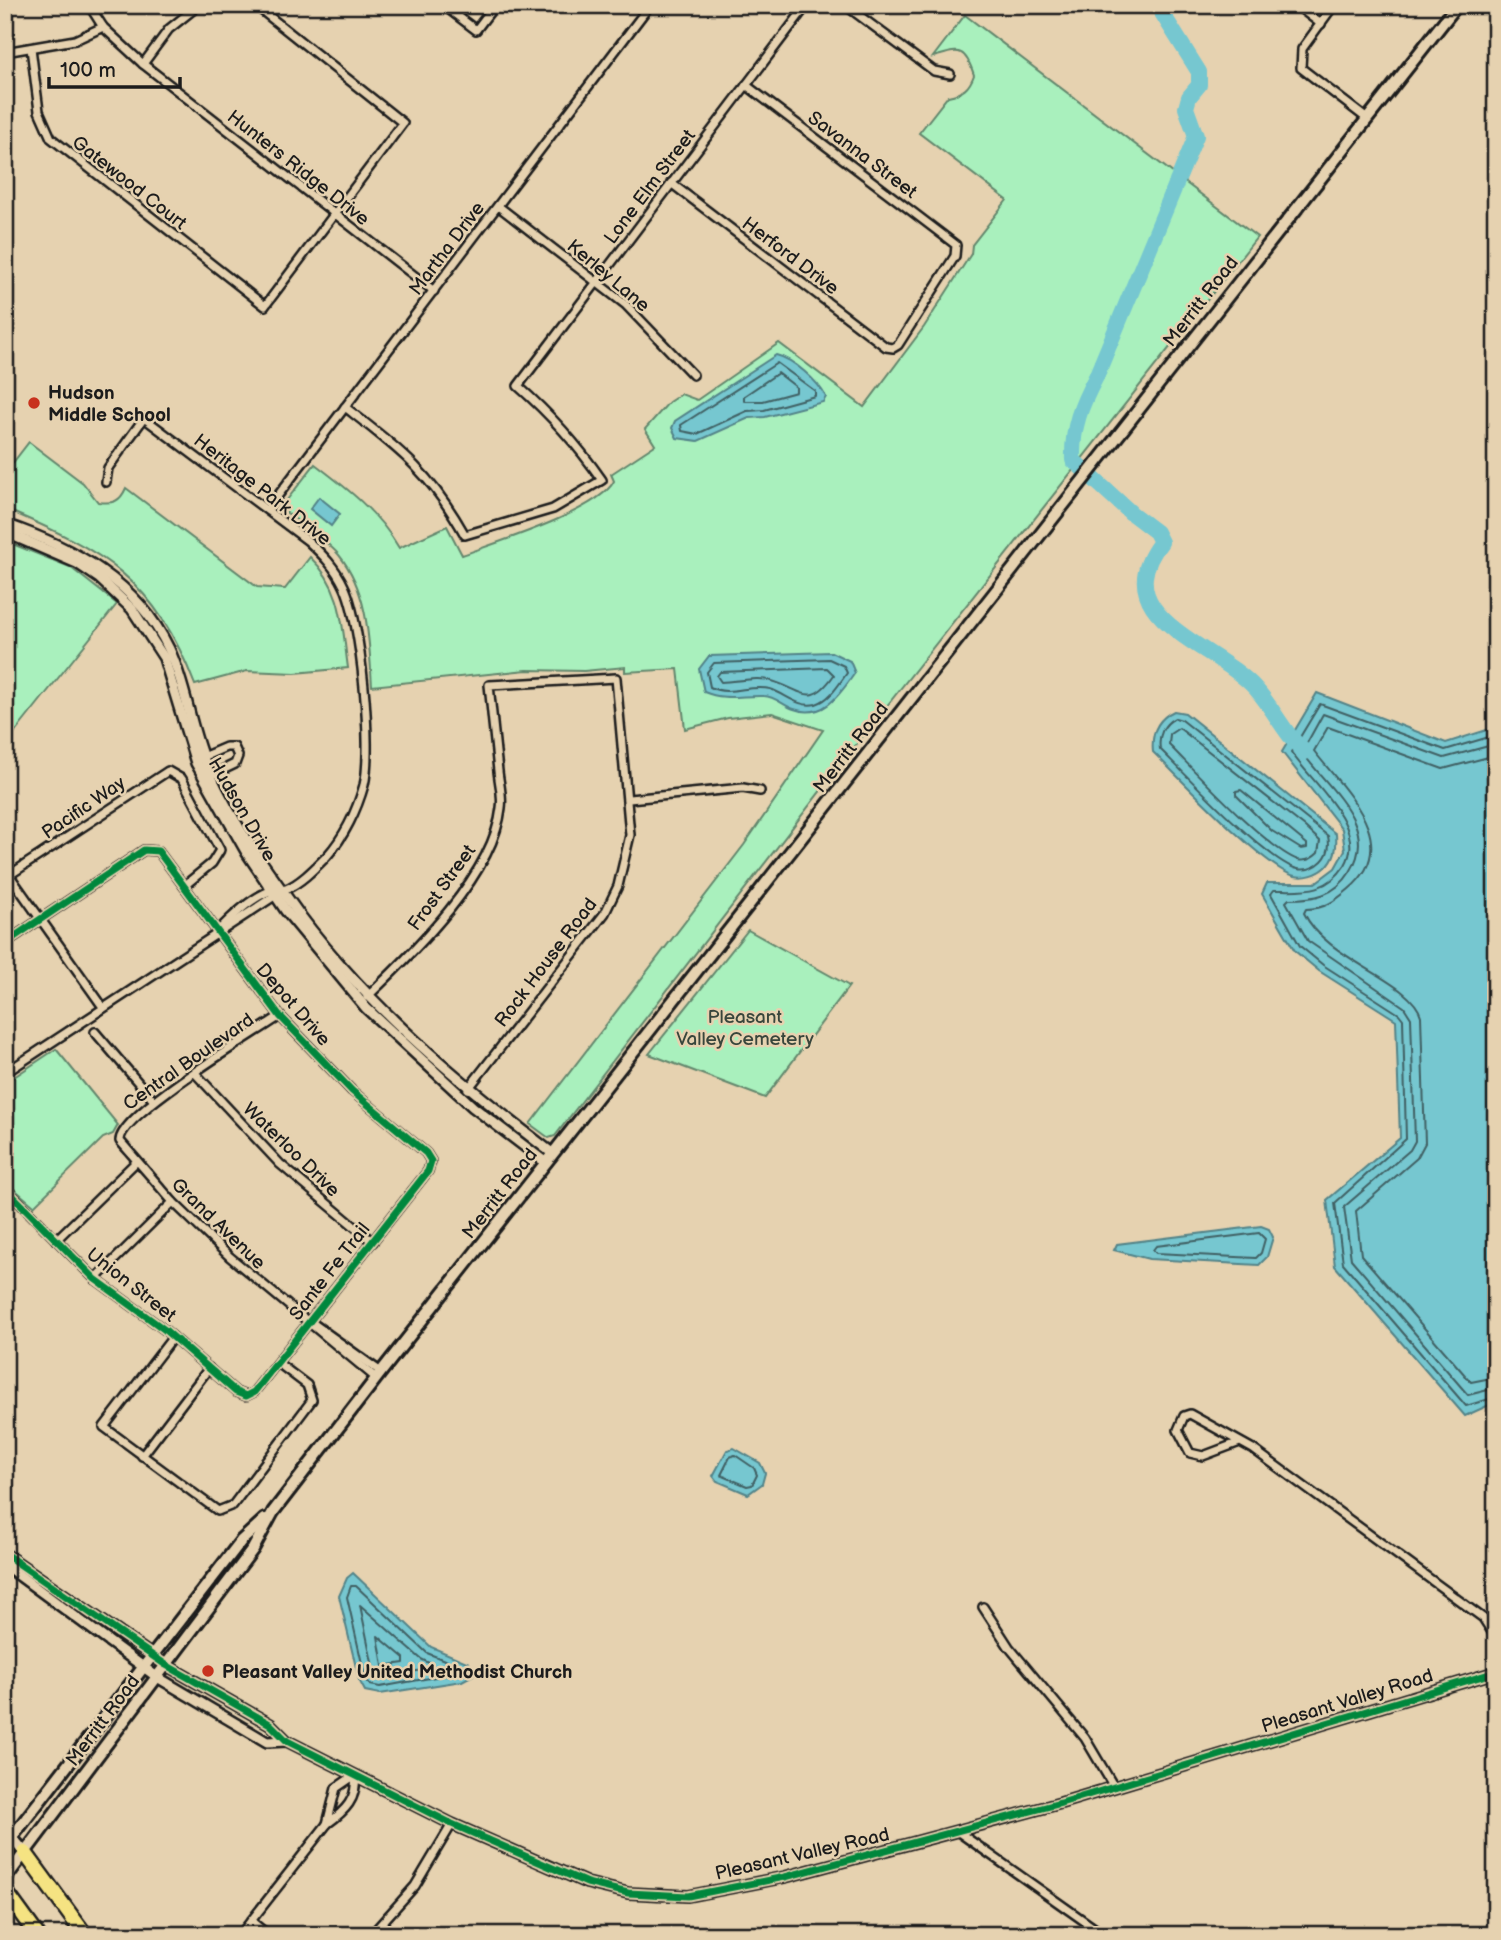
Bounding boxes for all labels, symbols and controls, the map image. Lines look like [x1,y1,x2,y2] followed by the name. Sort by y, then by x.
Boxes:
[49,46,180,90] scale bar
[60,58,116,83] text: 100 m
[222,106,374,231] street label: Hunters Ridge Drive
[803,107,921,204] street label: Savanna Street
[600,125,701,249] street label: Lone Elm Street
[67,131,191,235] street label: Gatewood Court
[405,198,490,300] street label: Martha Drive
[737,212,843,300] street label: Herford Drive
[562,235,654,317] street label: Kerley Lane
[1159,252,1244,352] street label: Merritt Road
[48,382,171,427] place label: Hudson Middle School
[26,395,42,411] marker: Hudson Middle School
[189,429,335,551] street label: Heritage Park Drive
[809,698,894,798] street label: Merritt Road
[203,754,281,866] street label: Hudson Drive
[38,772,130,845] street label: Pacific Way
[403,840,481,935] street label: Frost Street
[490,894,602,1032] street label: Rock House Road
[251,959,335,1051] street label: Depot Drive
[676,1006,814,1051] park label: Pleasant Valley Cemetery
[119,1009,259,1116] street label: Central Boulevard
[238,1098,344,1202] street label: Waterloo Drive
[458,1144,543,1244] street label: Merritt Road
[166,1173,270,1275] street label: Grand Avenue
[285,1219,375,1325] street label: Sante Fe Trail
[82,1243,181,1327] street label: Union Street
[222,1661,573,1684] place label: Pleasant Valley United Methodist Church
[200,1663,216,1679] marker: Pleasant Valley United Methodist Church
[1259,1664,1436,1738] street label: Pleasant Valley Road
[61,1671,145,1771] street label: Merritt Road
[713,1823,892,1886] street label: Pleasant Valley Road

